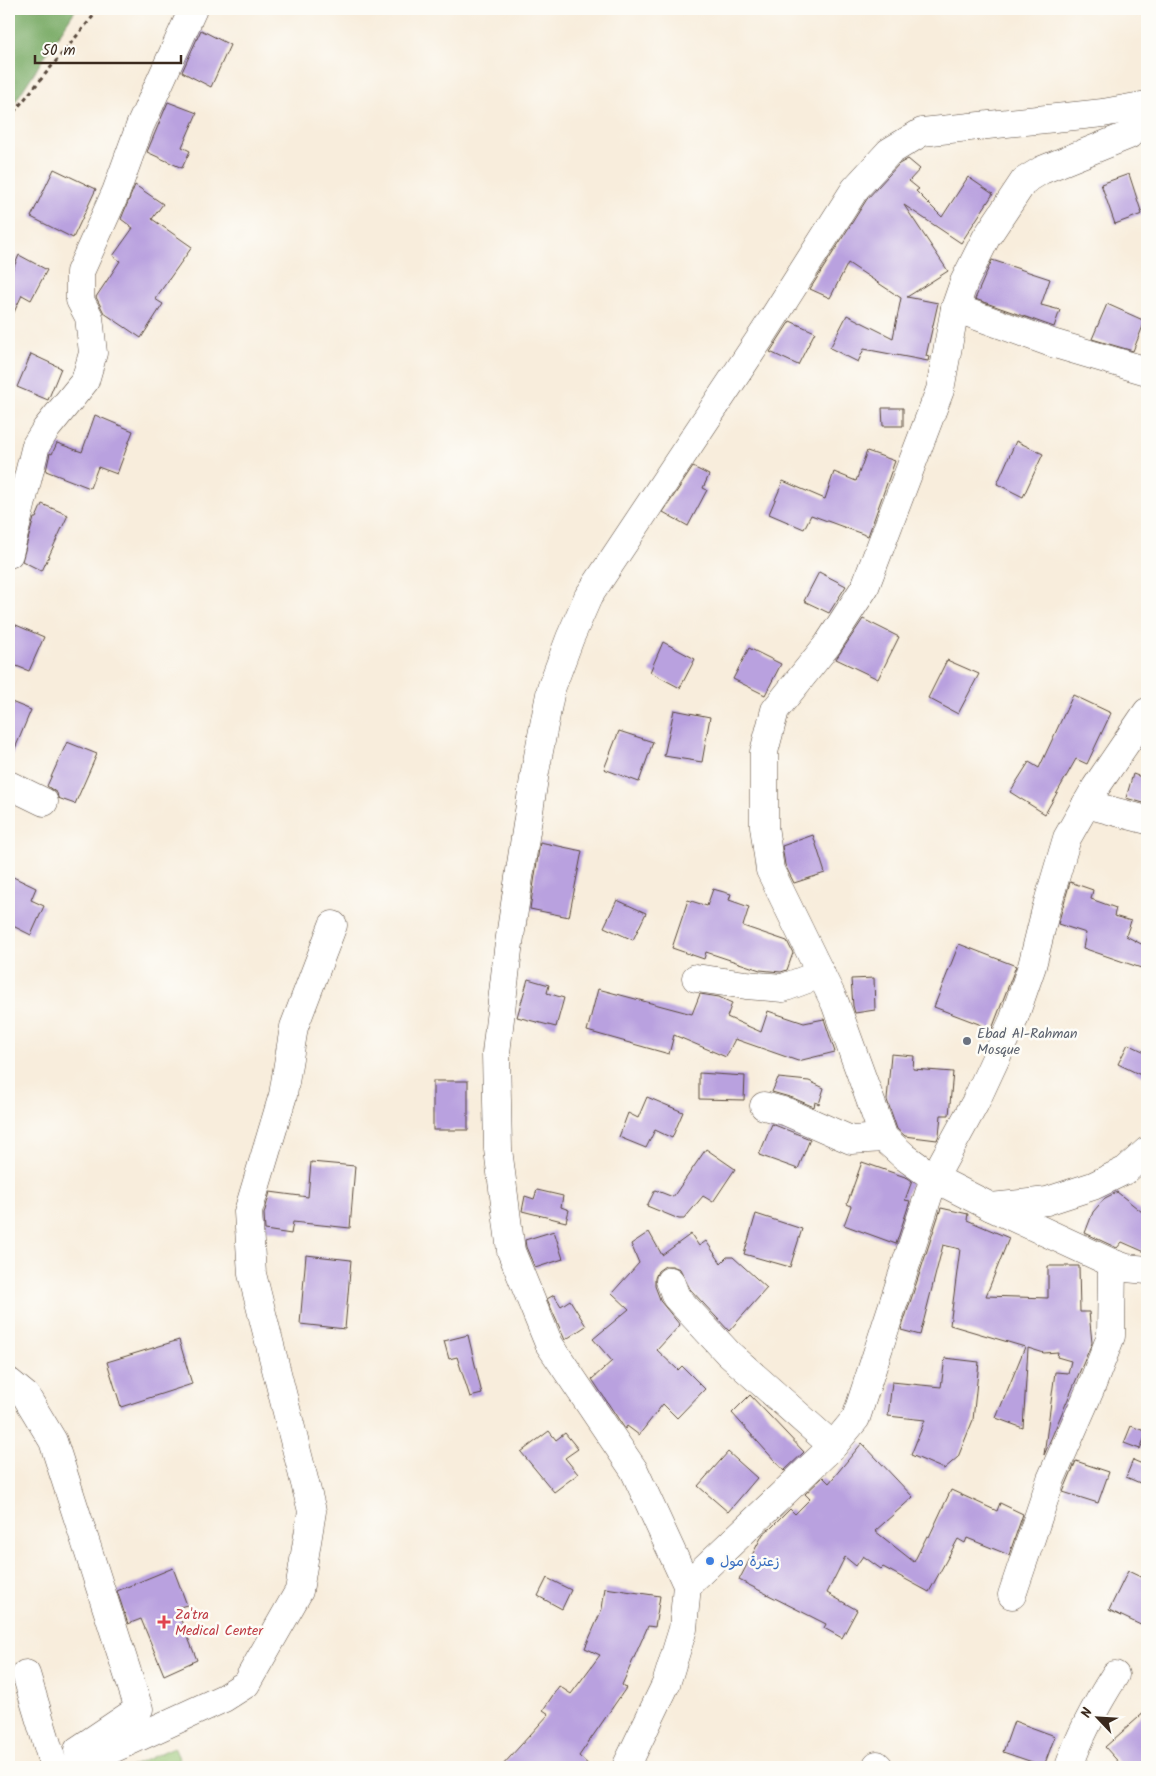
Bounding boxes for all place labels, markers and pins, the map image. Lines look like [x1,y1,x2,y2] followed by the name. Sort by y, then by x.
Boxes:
[977,1023,1078,1061] place label: Ebad Al-Rahman Mosque
[961,1035,973,1047] marker: Ebad Al-Rahman Mosque
[720,1551,780,1573] place label: زعترة مول
[704,1555,716,1567] marker: زعترة مول
[175,1604,264,1642] place label: Za'tra Medical Center
[157,1615,171,1629] marker: Za'tra Medical Center

